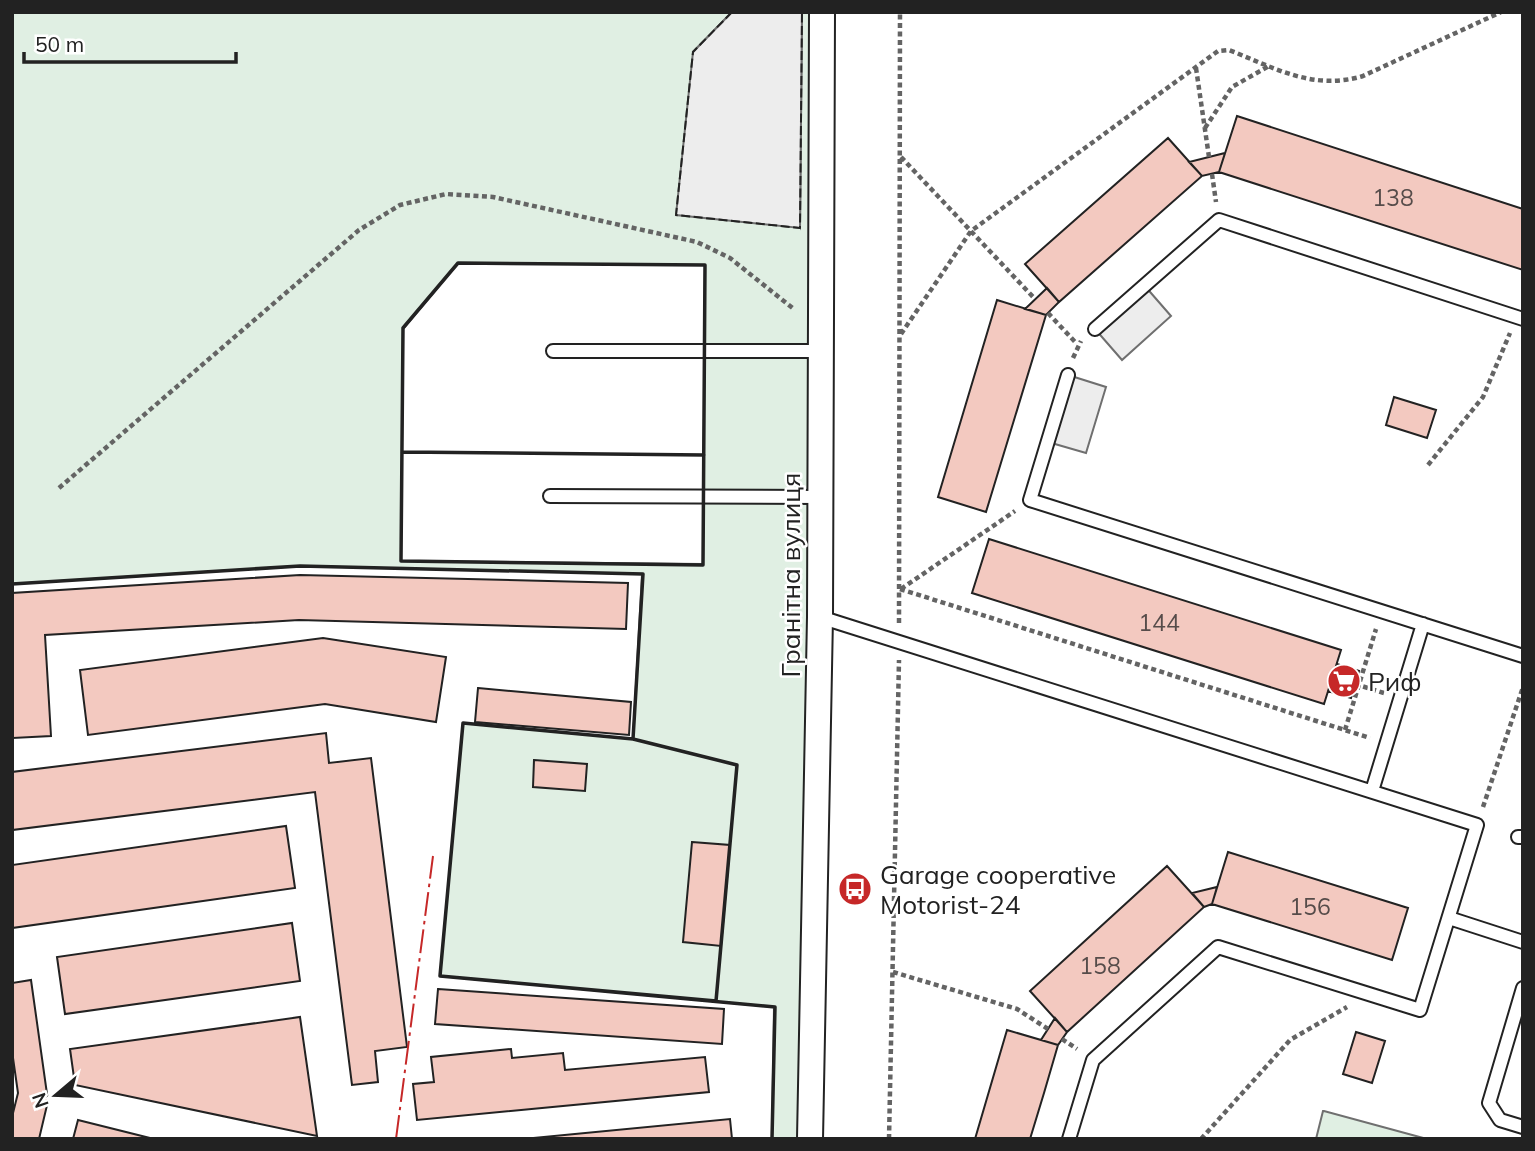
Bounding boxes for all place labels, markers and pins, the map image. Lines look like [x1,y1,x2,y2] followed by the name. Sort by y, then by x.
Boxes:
[1325,662,1363,700] supermarket icon: Риф
[1368,665,1421,698] place label: Риф
[880,858,1116,921] place label: Garage cooperative Motorist-24
[836,870,874,908] bus stop icon: Garage cooperative Motorist-24

